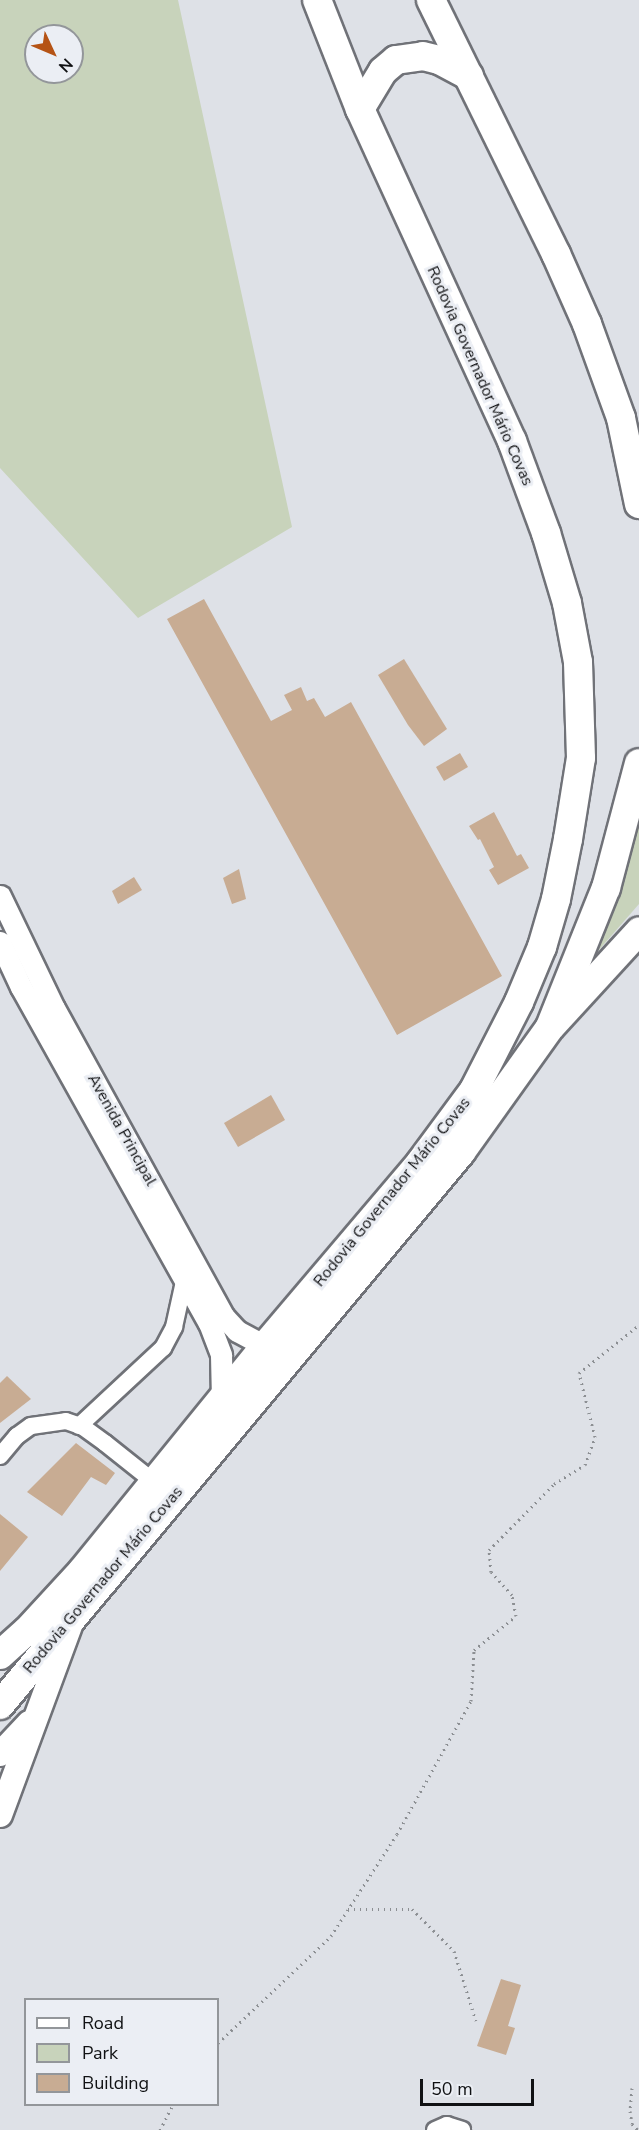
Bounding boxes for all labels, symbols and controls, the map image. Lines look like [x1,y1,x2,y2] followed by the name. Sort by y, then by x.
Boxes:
[24,24,84,84] north arrow
[53,53,78,77] text: N
[423,263,537,489] street label: Rodovia Governador Mário Covas
[83,1071,161,1189] street label: Avenida Principal
[310,1093,474,1291] street label: Rodovia Governador Mário Covas
[19,1483,187,1677] street label: Rodovia Governador Mário Covas
[24,1998,219,2106] legend
[82,2011,124,2035] text: Road
[82,2041,118,2065] text: Park
[423,2067,537,2105] scale bar
[82,2071,149,2095] text: Building
[431,2077,473,2101] text: 50 m

